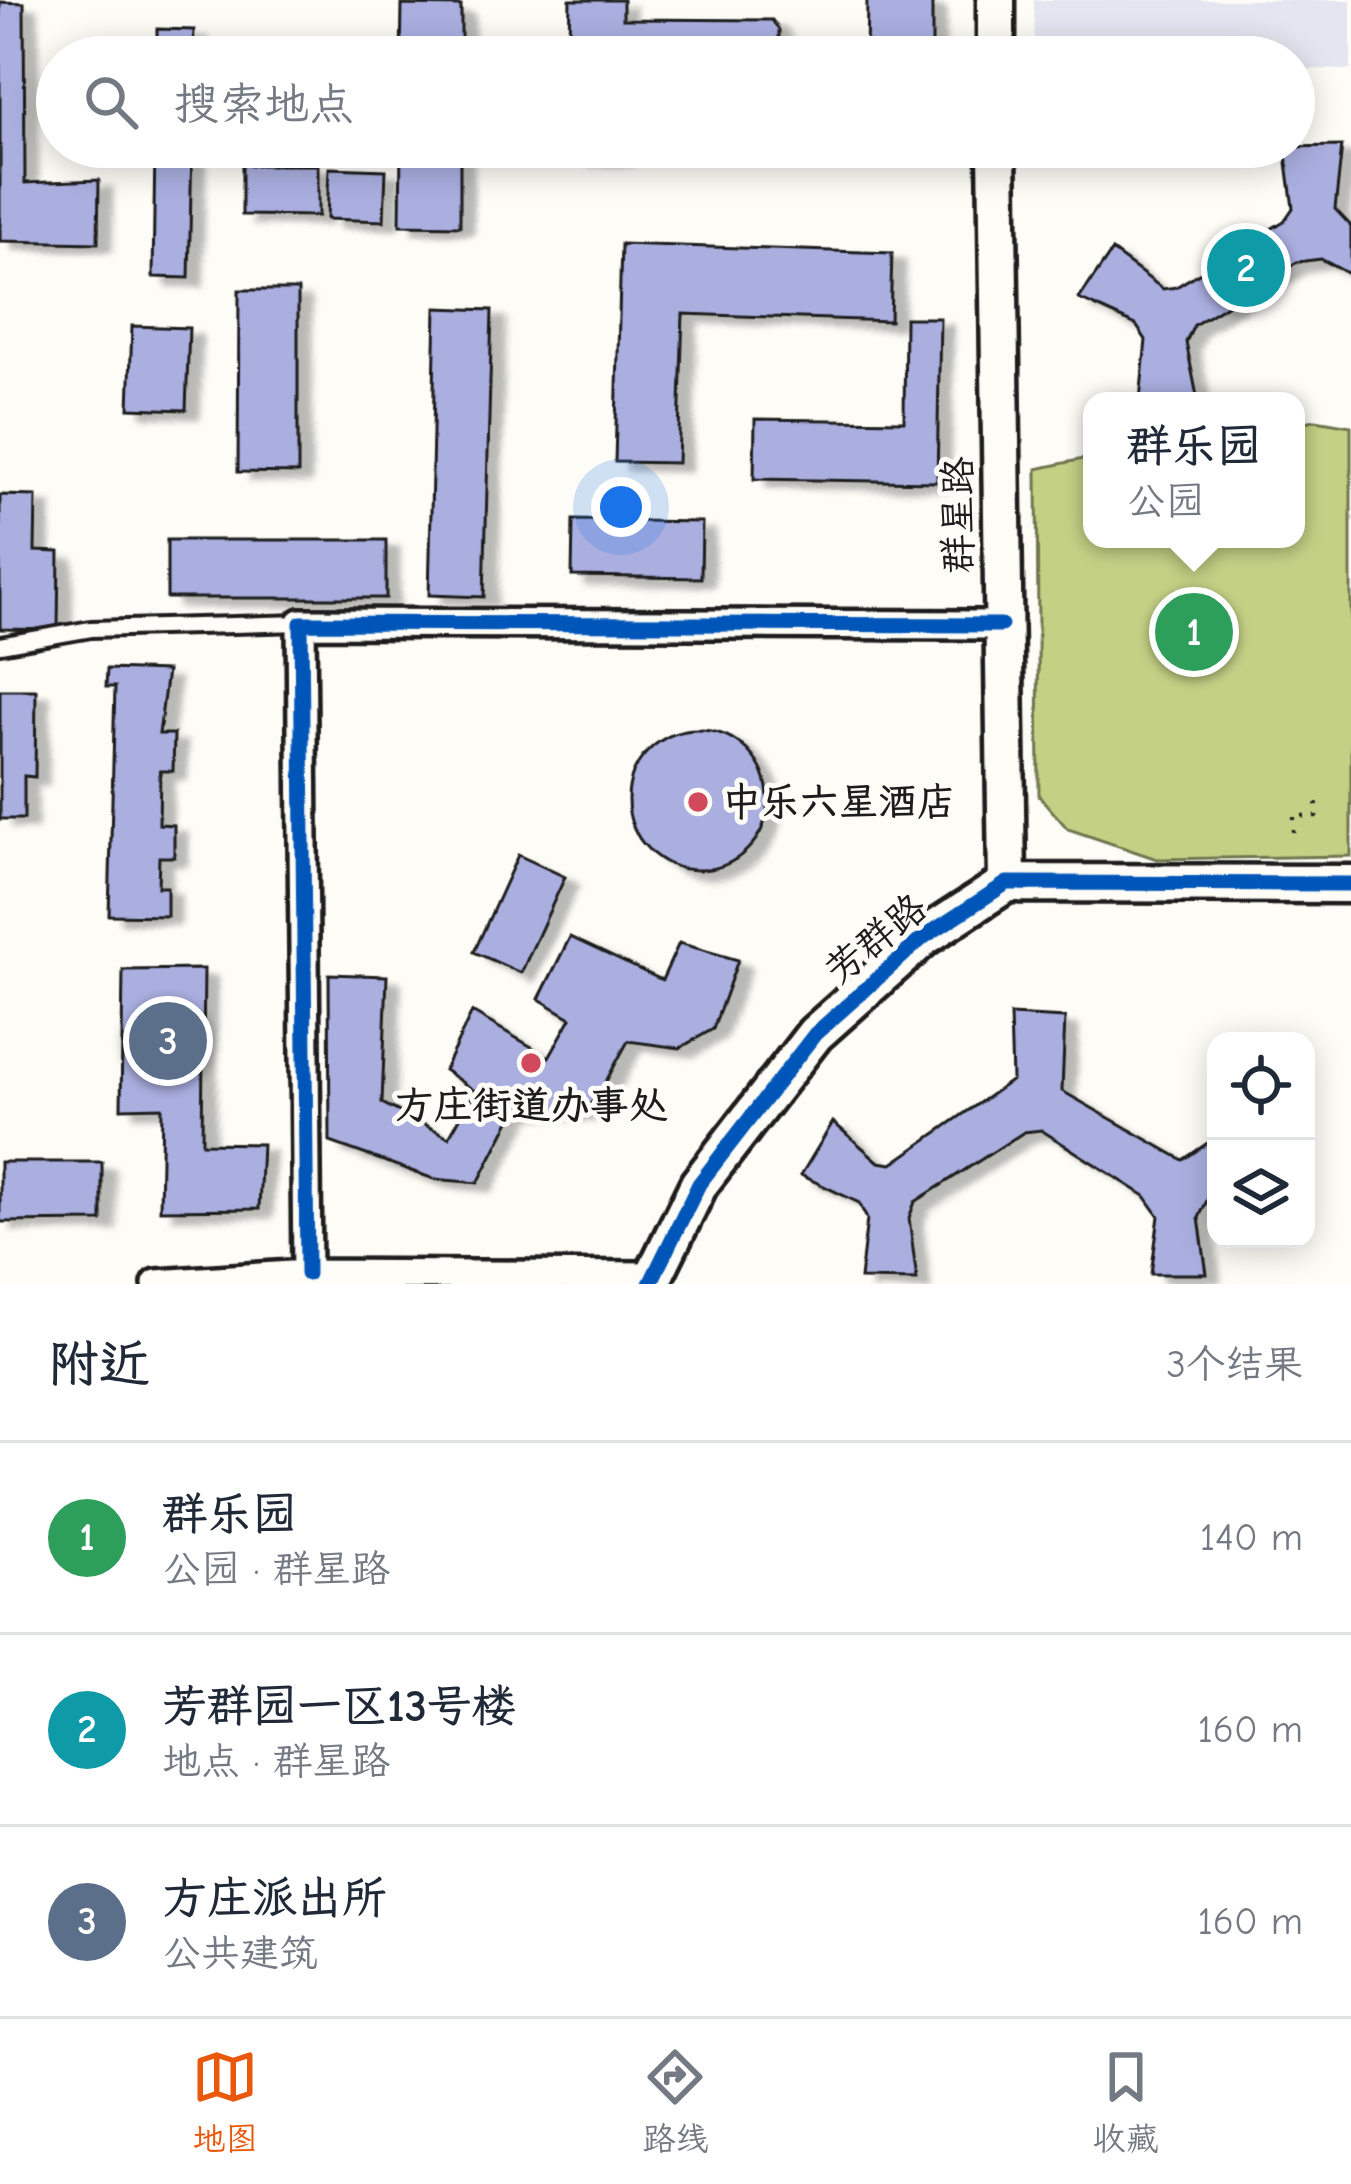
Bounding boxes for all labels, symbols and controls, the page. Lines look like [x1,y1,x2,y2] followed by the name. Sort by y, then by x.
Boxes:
[36,36,1315,168] search box
[78,69,144,135] icon: search
[174,78,354,130] text: 搜索地点
[1207,223,1285,313] pin: 2
[1083,392,1305,548] popup
[1126,420,1262,472] text: 群乐园
[936,456,981,574] street label: 群星路
[591,477,651,537] your location
[1126,479,1205,524] text: 公园
[1155,587,1233,677] pin: 1
[722,780,956,825] place label: 中乐六星酒店
[685,789,711,815] marker: 中乐六星酒店
[816,885,936,993] street label: 芳群路
[129,996,207,1086] pin: 3
[1207,1032,1315,1248] map controls
[1207,1032,1315,1140] button: locate
[518,1050,544,1076] marker: 方庄街道办事处
[394,1083,668,1128] place label: 方庄街道办事处
[1207,1140,1315,1248] button: layers
[48,1335,150,1394] text: 附近
[1166,1342,1303,1387] text: 3个结果
[162,1488,297,1540] text: 群乐园
[79,1515,95,1560] text: 1
[1200,1515,1303,1560] text: 140 m
[162,1547,390,1592] text: 公园 · 群星路
[162,1680,517,1732] text: 芳群园一区13号楼
[77,1707,97,1752] text: 2
[1197,1707,1303,1752] text: 160 m
[162,1739,390,1784] text: 地点 · 群星路
[162,1872,387,1924] text: 方庄派出所
[77,1899,97,1944] text: 3
[1197,1899,1303,1944] text: 160 m
[162,1931,318,1976] text: 公共建筑
[192,2044,258,2159] tab: 地图
[642,2044,708,2159] tab: 路线
[1093,2044,1159,2159] tab: 收藏

